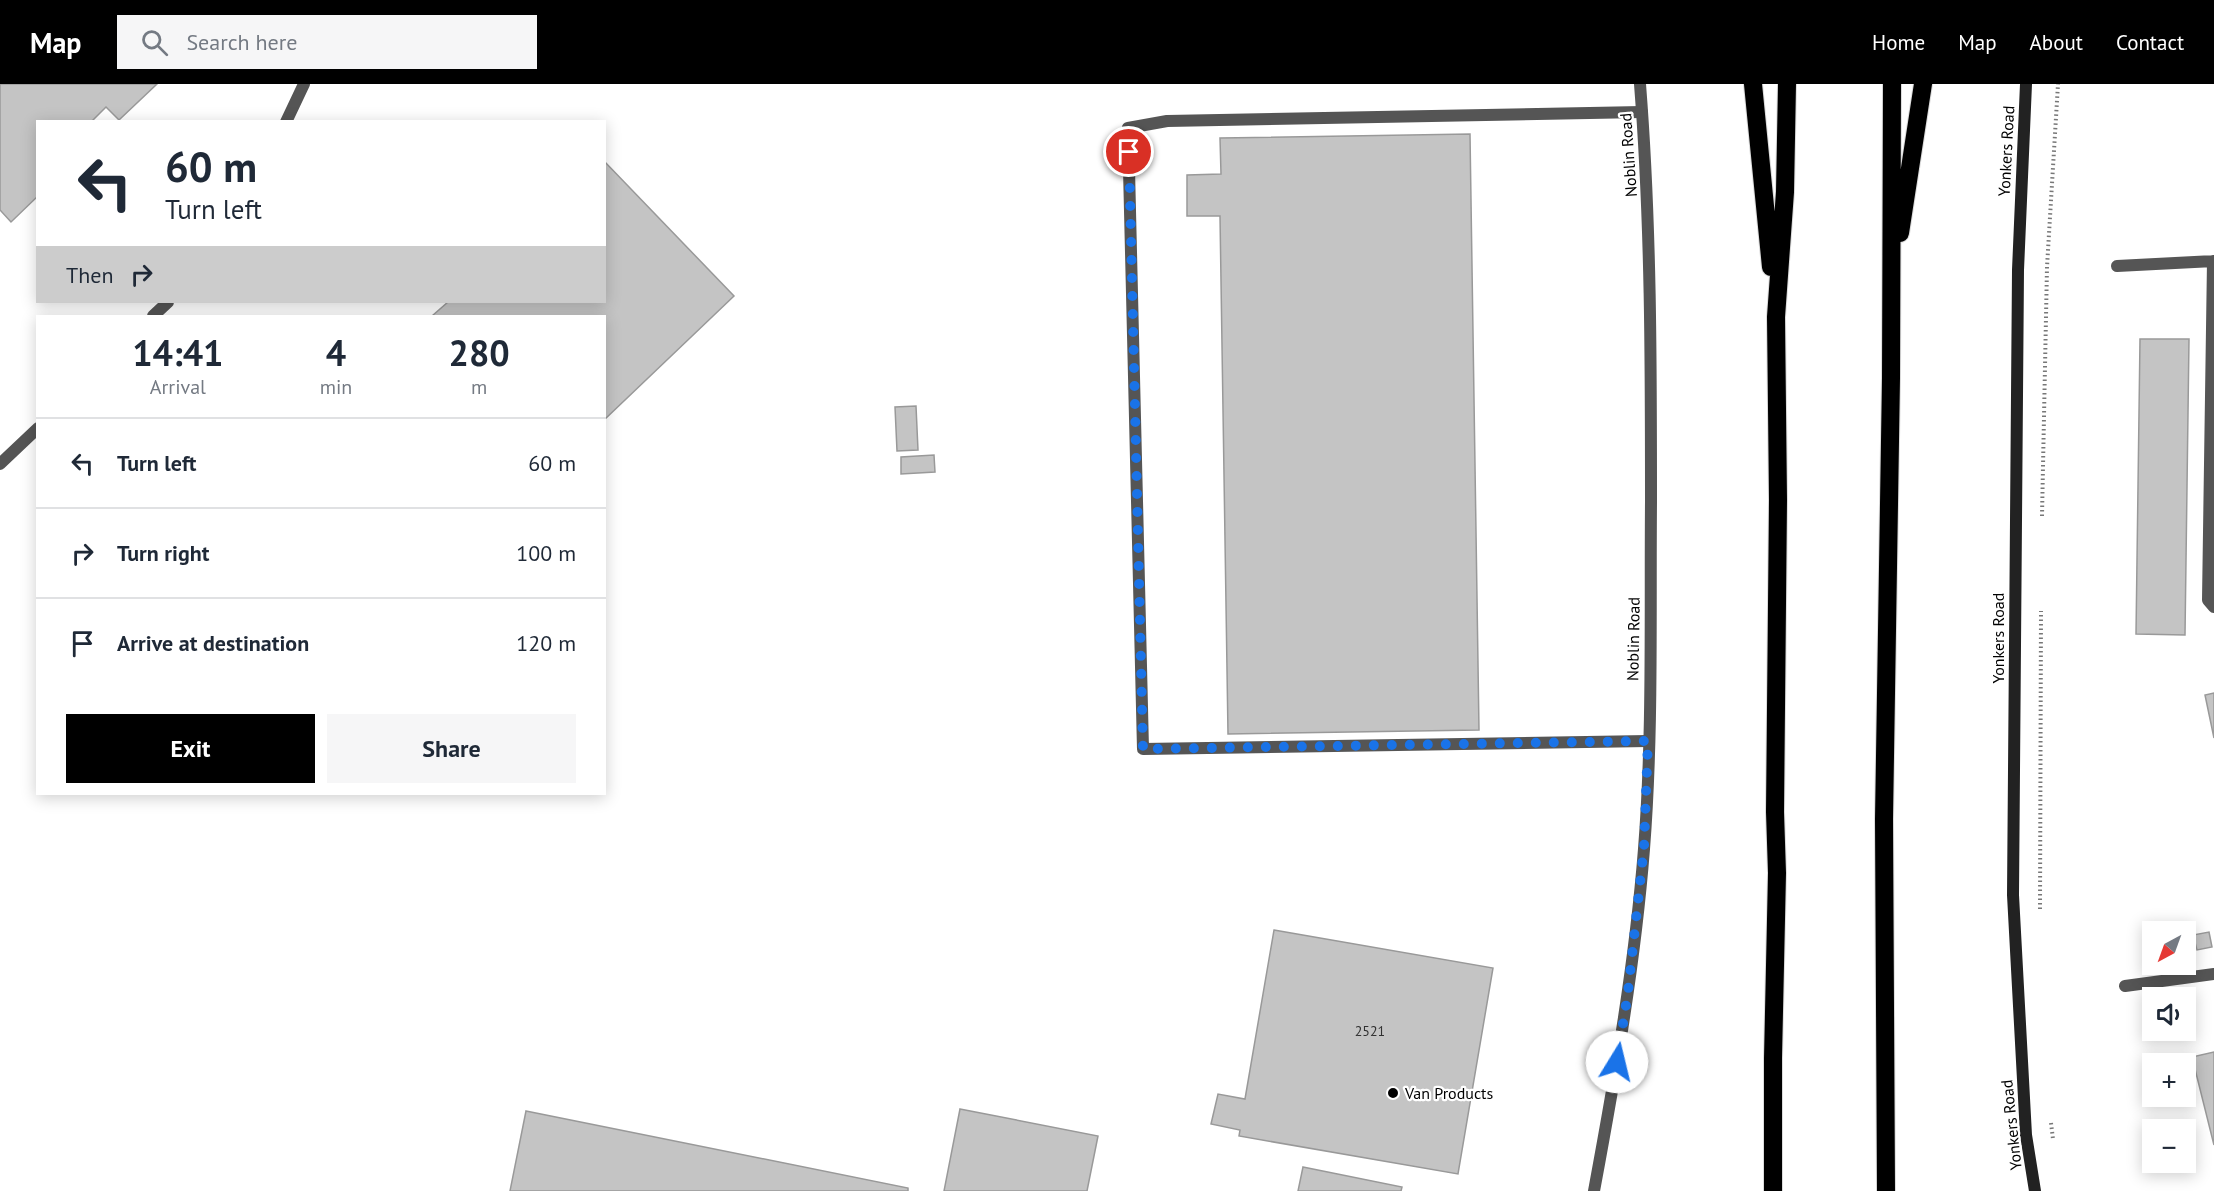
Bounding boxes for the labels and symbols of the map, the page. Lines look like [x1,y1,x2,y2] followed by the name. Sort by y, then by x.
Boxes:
[1994,105,2018,197] street label: Yonkers Road
[1615,112,1641,198] street label: Noblin Road
[1103,126,1154,177] pin
[1988,593,2008,683] street label: Yonkers Road
[1622,597,1644,681] street label: Noblin Road
[2142,921,2196,975] north arrow
[1355,1022,1385,1040] house number: 2521
[1585,1030,1649,1094] position arrow
[1996,1079,2026,1171] street label: Yonkers Road
[1404,1083,1494,1103] place label: Van Products
[1386,1086,1400,1100] marker: Van Products

